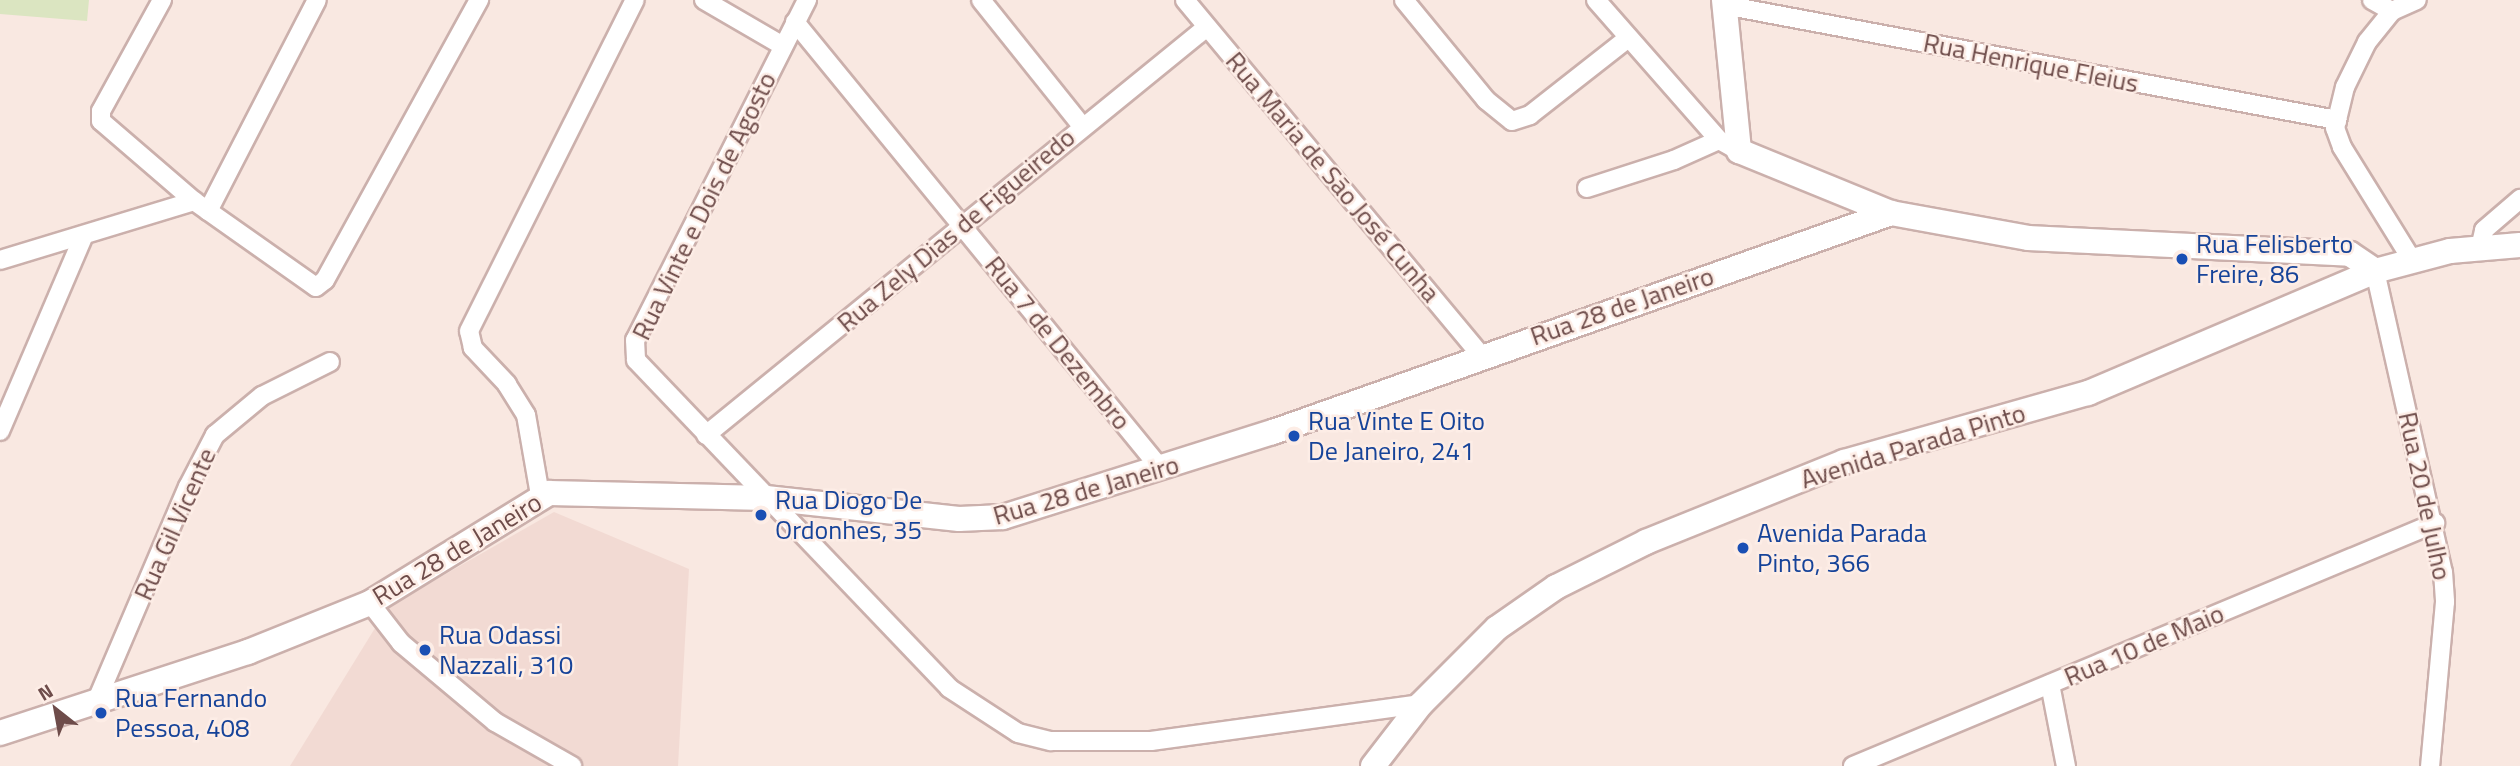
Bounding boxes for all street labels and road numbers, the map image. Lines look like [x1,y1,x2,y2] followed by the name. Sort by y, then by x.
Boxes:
[1921,27,2141,99] street label: Rua Henrique Fleius
[1219,46,1447,308] street label: Rua Maria de São José Cunha
[626,67,782,345] street label: Rua Vinte e Dois de Agosto
[831,122,1081,338] street label: Rua Zely Dias de Figueiredo
[979,250,1137,436] street label: Rua 7 de Dezembro
[1526,260,1718,352] street label: Rua 28 de Janeiro
[1797,397,2029,495] street label: Avenida Parada Pinto
[2392,409,2458,583] street label: Rua 20 de Julho
[128,443,222,605] street label: Rua Gil Vicente
[990,449,1182,531] street label: Rua 28 de Janeiro
[367,486,547,612] street label: Rua 28 de Janeiro
[2060,597,2228,693] street label: Rua 10 de Maio

